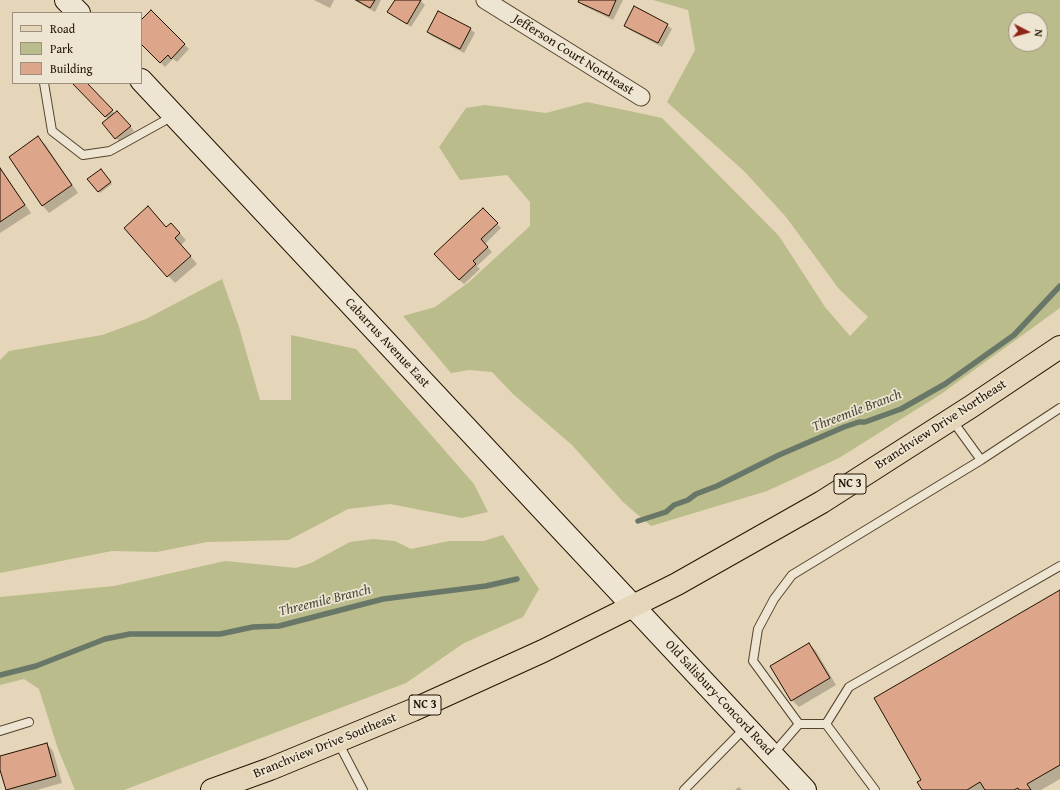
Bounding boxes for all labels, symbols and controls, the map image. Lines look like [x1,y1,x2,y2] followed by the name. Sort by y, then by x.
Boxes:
[510,11,636,99] street label: Jefferson Court Northeast
[12,12,142,84] legend
[1008,12,1048,52] north arrow
[50,20,75,37] text: Road
[1031,29,1047,38] text: N
[50,40,73,57] text: Park
[50,60,93,77] text: Building
[341,295,433,391] street label: Cabarrus Avenue East
[872,377,1010,473] street label: Branchview Drive Northeast
[810,386,904,436] water label: Threemile Branch
[834,474,866,494] road number: NC 3
[277,581,373,621] water label: Threemile Branch
[661,637,777,759] street label: Old Salisbury-Concord Road
[409,695,441,715] road number: NC 3
[251,710,399,782] street label: Branchview Drive Southeast

